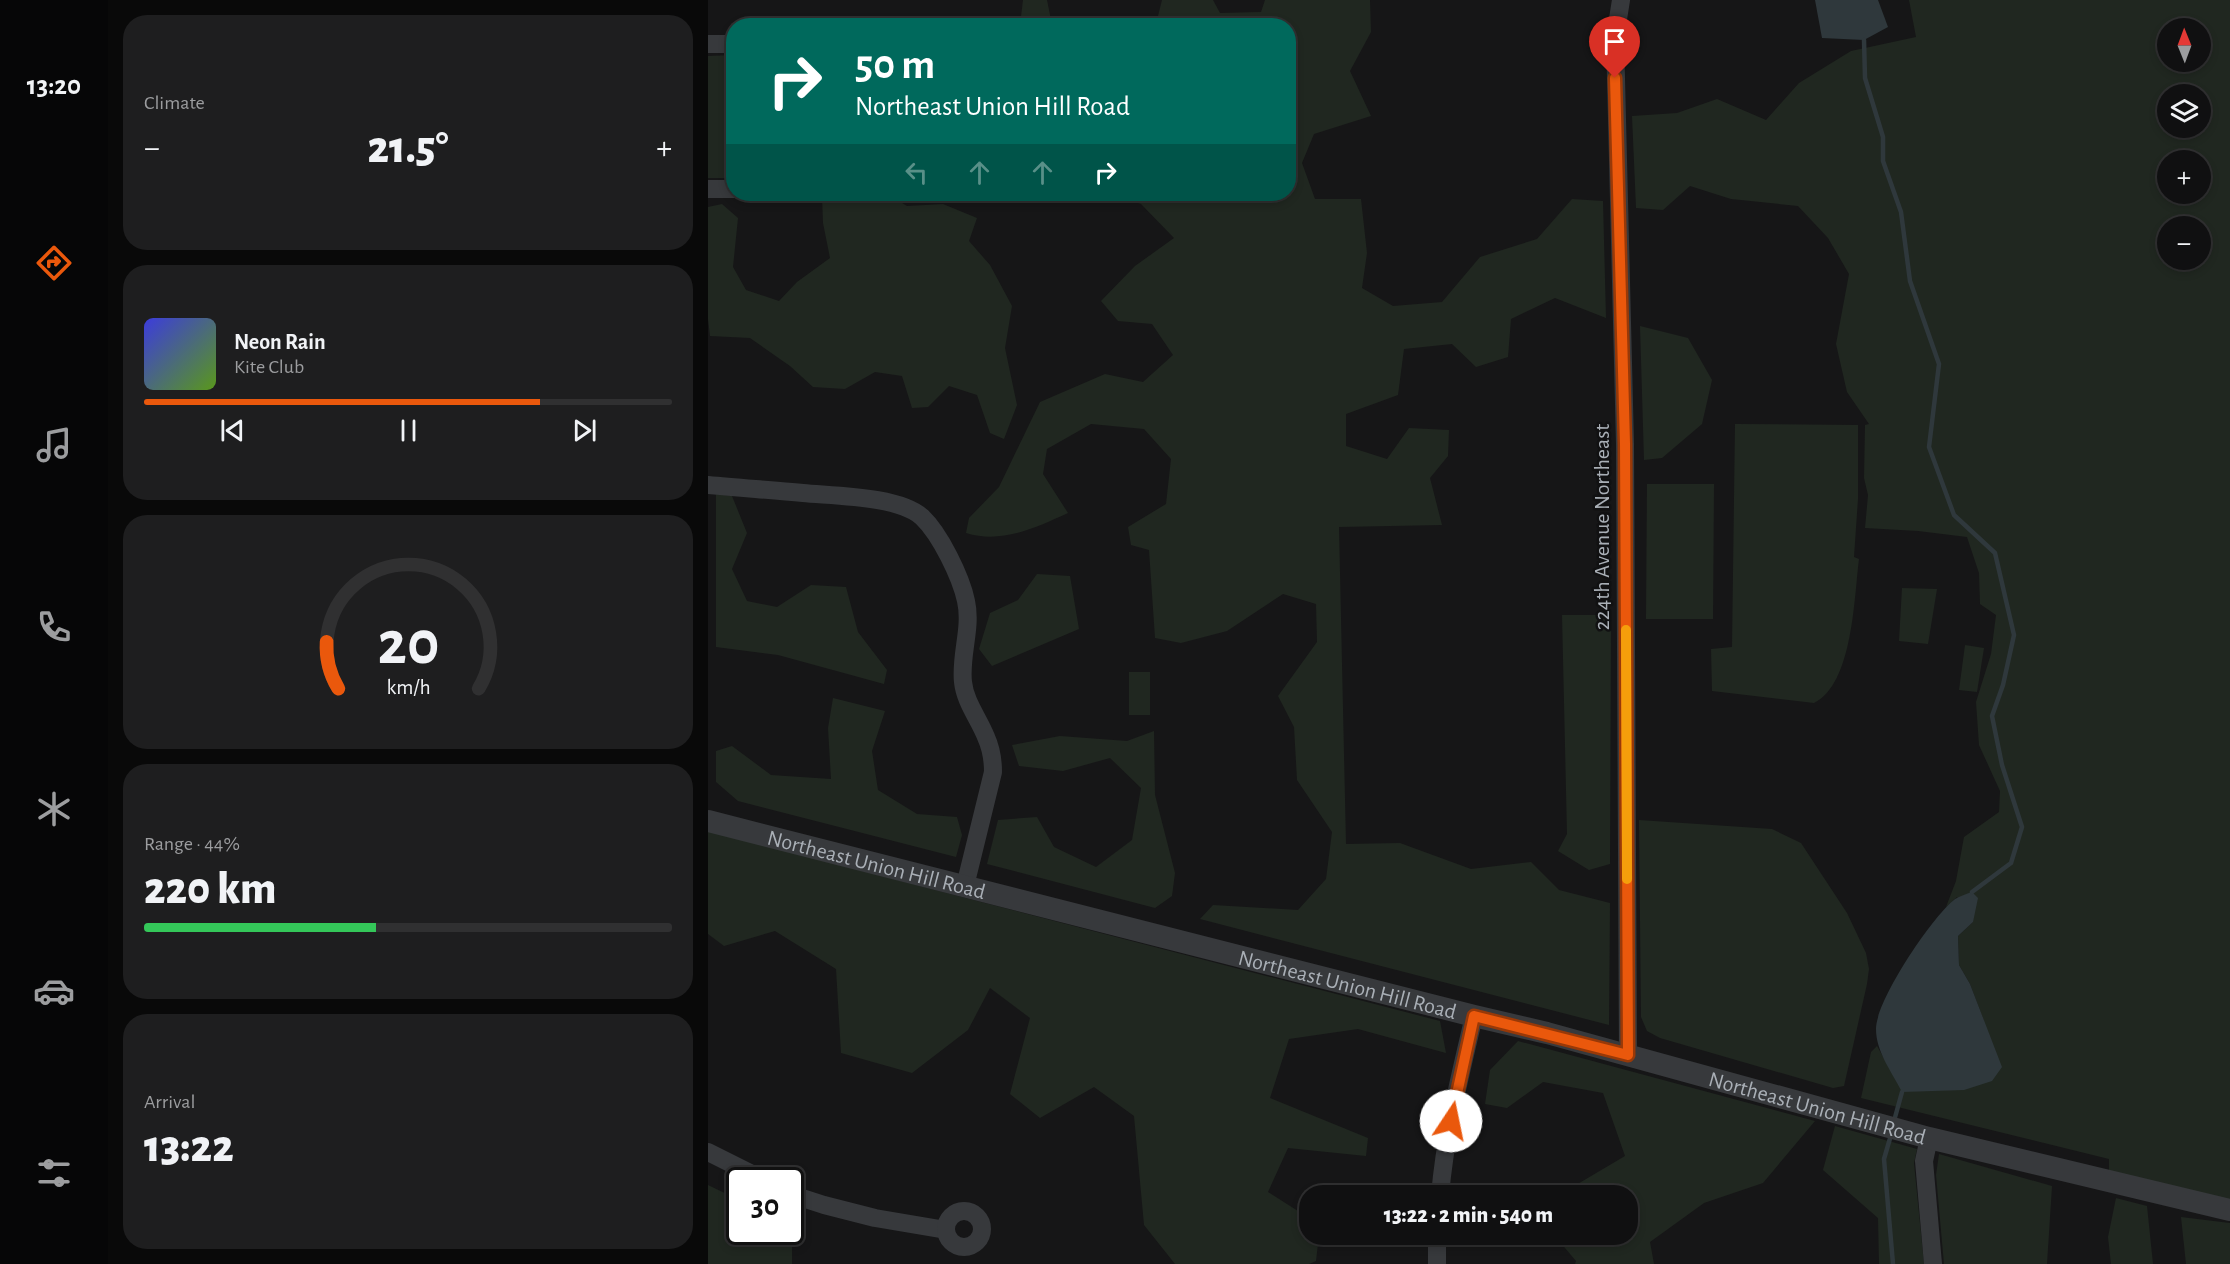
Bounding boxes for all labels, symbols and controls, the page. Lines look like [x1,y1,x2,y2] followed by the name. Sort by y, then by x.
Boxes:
[1589,16,1640,78] pin
[2157,18,2211,72] north arrow
[2157,18,2211,270] map controls
[1598,25,1631,58] icon: arrive
[756,42,834,120] icon: right
[855,44,935,86] text: 50 m
[27,72,81,99] text: 13:20
[2157,84,2211,138] button: layers
[144,93,205,113] text: Climate
[855,93,1130,120] text: Northeast Union Hill Road
[367,126,449,171] text: 21.5°
[144,132,160,165] text: −
[656,132,672,165] text: +
[2157,150,2211,204] button: +
[900,156,933,189] icon: left
[963,156,996,189] icon: ahead
[1026,156,1059,189] icon: ahead
[1089,156,1122,189] icon: right
[2157,216,2211,270] button: −
[33,242,75,284] icon: directions
[234,331,326,353] text: Neon Rain
[234,357,304,377] text: Kite Club
[216,414,249,447] icon: previous
[392,414,425,447] icon: pause
[568,414,601,447] icon: next
[33,424,75,466] icon: music
[1591,424,1613,630] street label: 224th Avenue Northeast
[33,606,75,648] icon: phone
[377,613,439,675] text: 20
[386,677,430,698] text: km/h
[33,788,75,830] icon: climate
[765,827,988,903] street label: Northeast Union Hill Road
[144,834,240,854] text: Range · 44%
[144,867,276,912] text: 220 km
[1236,946,1459,1023] street label: Northeast Union Hill Road
[33,970,75,1012] icon: car
[1706,1068,1928,1149] street label: Northeast Union Hill Road
[1419,1089,1483,1153] position arrow
[144,1092,195,1112] text: Arrival
[144,1125,234,1170] text: 13:22
[33,1152,75,1194] icon: filters
[726,1167,804,1245] speed limit sign: 30
[1384,1204,1553,1226] text: 13:22 · 2 min · 540 m

